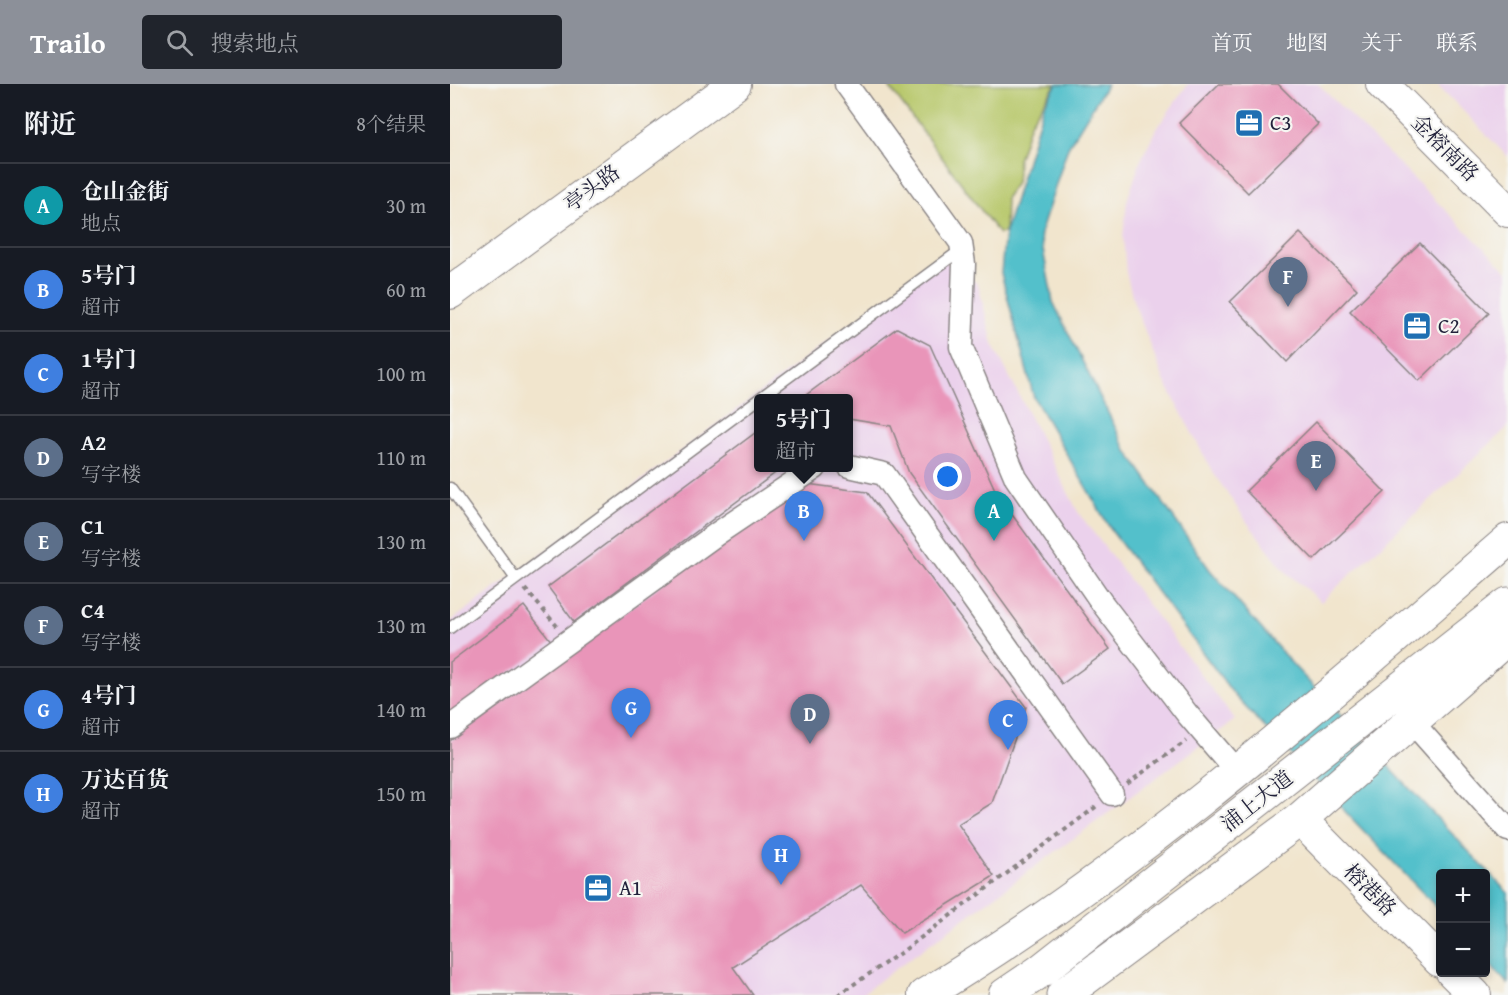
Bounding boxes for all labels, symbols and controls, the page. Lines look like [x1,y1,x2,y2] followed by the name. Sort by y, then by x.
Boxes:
[142,15,562,69] search box
[30,22,106,63] text: Trailo
[163,26,196,59] icon: search
[211,27,299,59] text: 搜索地点
[1211,27,1253,58] text: 首页
[1286,27,1328,58] text: 地图
[1361,27,1403,58] text: 关于
[1436,27,1478,58] text: 联系
[24,104,76,143] text: 附近
[1233,107,1265,139] office icon: C3
[1270,107,1292,138] place label: C3
[1405,107,1486,188] street label: 金榕南路
[356,109,426,138] text: 8个结果
[557,157,626,219] street label: 亭头路
[81,175,169,207] text: 仓山金街
[37,191,50,220] text: A
[386,191,426,220] text: 30 m
[81,208,121,237] text: 地点
[1268,258,1308,307] pin: F
[81,259,136,291] text: 5号门
[37,275,50,304] text: B
[386,275,426,304] text: 60 m
[81,292,121,321] text: 超市
[1401,310,1433,342] office icon: C2
[1438,310,1460,341] place label: C2
[81,343,136,375] text: 1号门
[38,359,49,388] text: C
[376,359,426,388] text: 100 m
[81,376,121,405] text: 超市
[754,394,853,472] popup
[776,403,831,435] text: 5号门
[81,426,106,458] text: A2
[776,436,816,465] text: 超市
[1296,442,1336,491] pin: E
[37,443,50,472] text: D
[376,443,426,472] text: 110 m
[81,459,141,488] text: 写字楼
[933,462,962,491] your location
[784,492,824,541] pin: B
[974,492,1014,541] pin: A
[81,510,105,542] text: C1
[38,527,49,556] text: E
[376,527,426,556] text: 130 m
[81,543,141,572] text: 写字楼
[81,594,105,626] text: C4
[38,611,49,640] text: F
[376,611,426,640] text: 130 m
[81,627,141,656] text: 写字楼
[81,679,136,711] text: 4号门
[612,688,651,738] pin: G
[790,694,830,744] pin: D
[37,695,50,724] text: G
[376,695,426,724] text: 140 m
[988,700,1028,750] pin: C
[81,712,121,741] text: 超市
[81,763,169,795] text: 万达百货
[1214,763,1299,839] street label: 浦上大道
[37,779,50,808] text: H
[376,779,426,808] text: 150 m
[81,796,121,825] text: 超市
[762,836,800,885] pin: H
[1337,856,1404,923] street label: 榕港路
[1436,869,1490,977] map controls
[1436,869,1490,923] button: +
[582,872,614,904] office icon: A1
[619,872,642,903] place label: A1
[1436,923,1490,977] button: −

